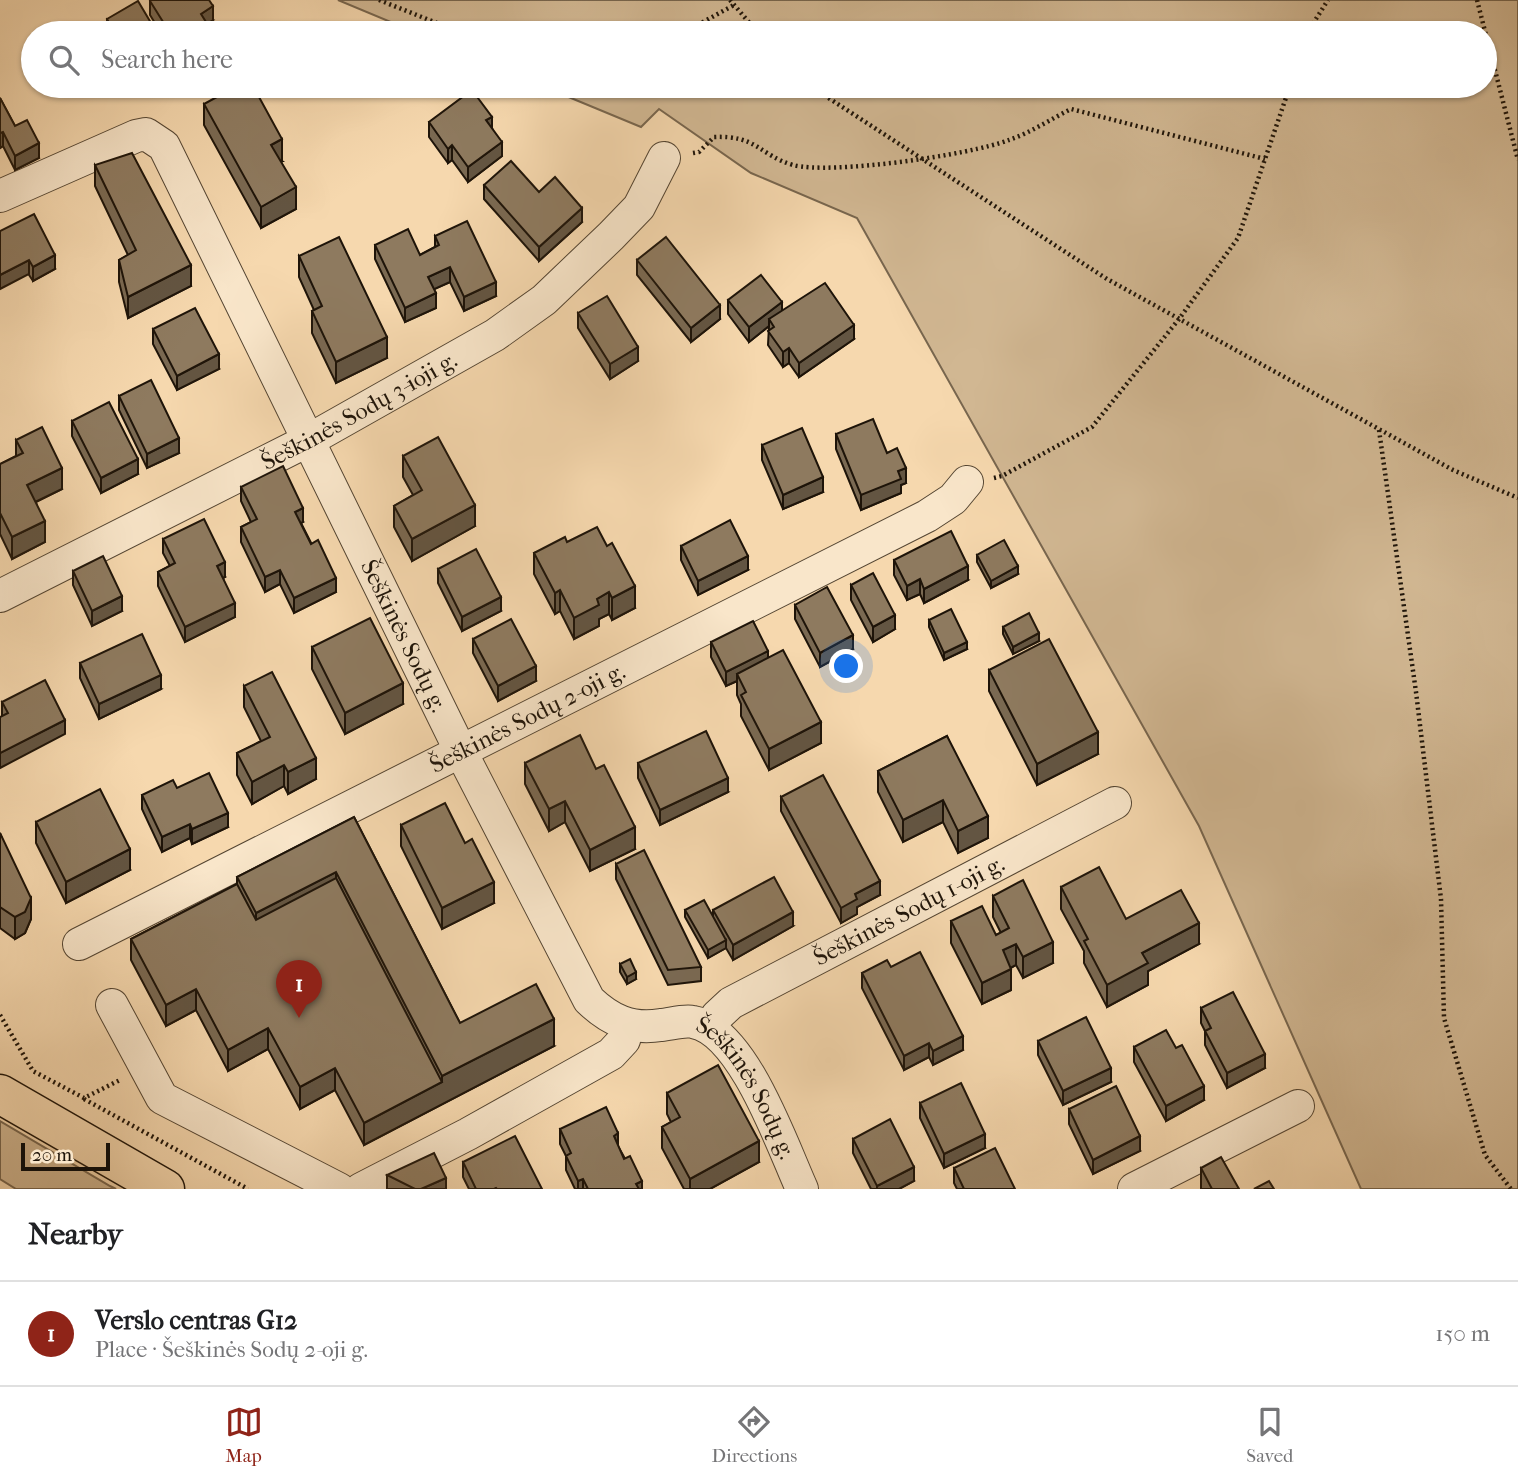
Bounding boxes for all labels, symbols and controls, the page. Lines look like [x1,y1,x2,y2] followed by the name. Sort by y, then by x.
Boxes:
[21,21,1497,98] search box
[45,41,83,79] icon: search
[101,44,233,75] text: Search here
[256,345,462,476] street label: Šeškinės Sodų 3-ioji g.
[355,555,453,717] street label: Šeškinės Sodų g.
[829,649,863,683] your location
[424,657,629,779] street label: Šeškinės Sodų 2-oji g.
[808,849,1009,972] street label: Šeškinės Sodų 1-oji g.
[276,960,322,1018] pin: 1
[692,1009,802,1163] street label: Šeškinės Sodų g.
[21,1140,110,1172] scale bar
[32,1144,72,1166] text: 20 m
[28,1217,123,1252] text: Nearby
[95,1305,297,1336] text: Verslo centras G12
[47,1320,55,1347] text: 1
[1435,1320,1490,1347] text: 150 m
[95,1336,368,1363] text: Place · Šeškinės Sodų 2-oji g.
[225,1403,263,1467] tab: Map
[712,1403,797,1467] tab: Directions
[1246,1403,1293,1467] tab: Saved

